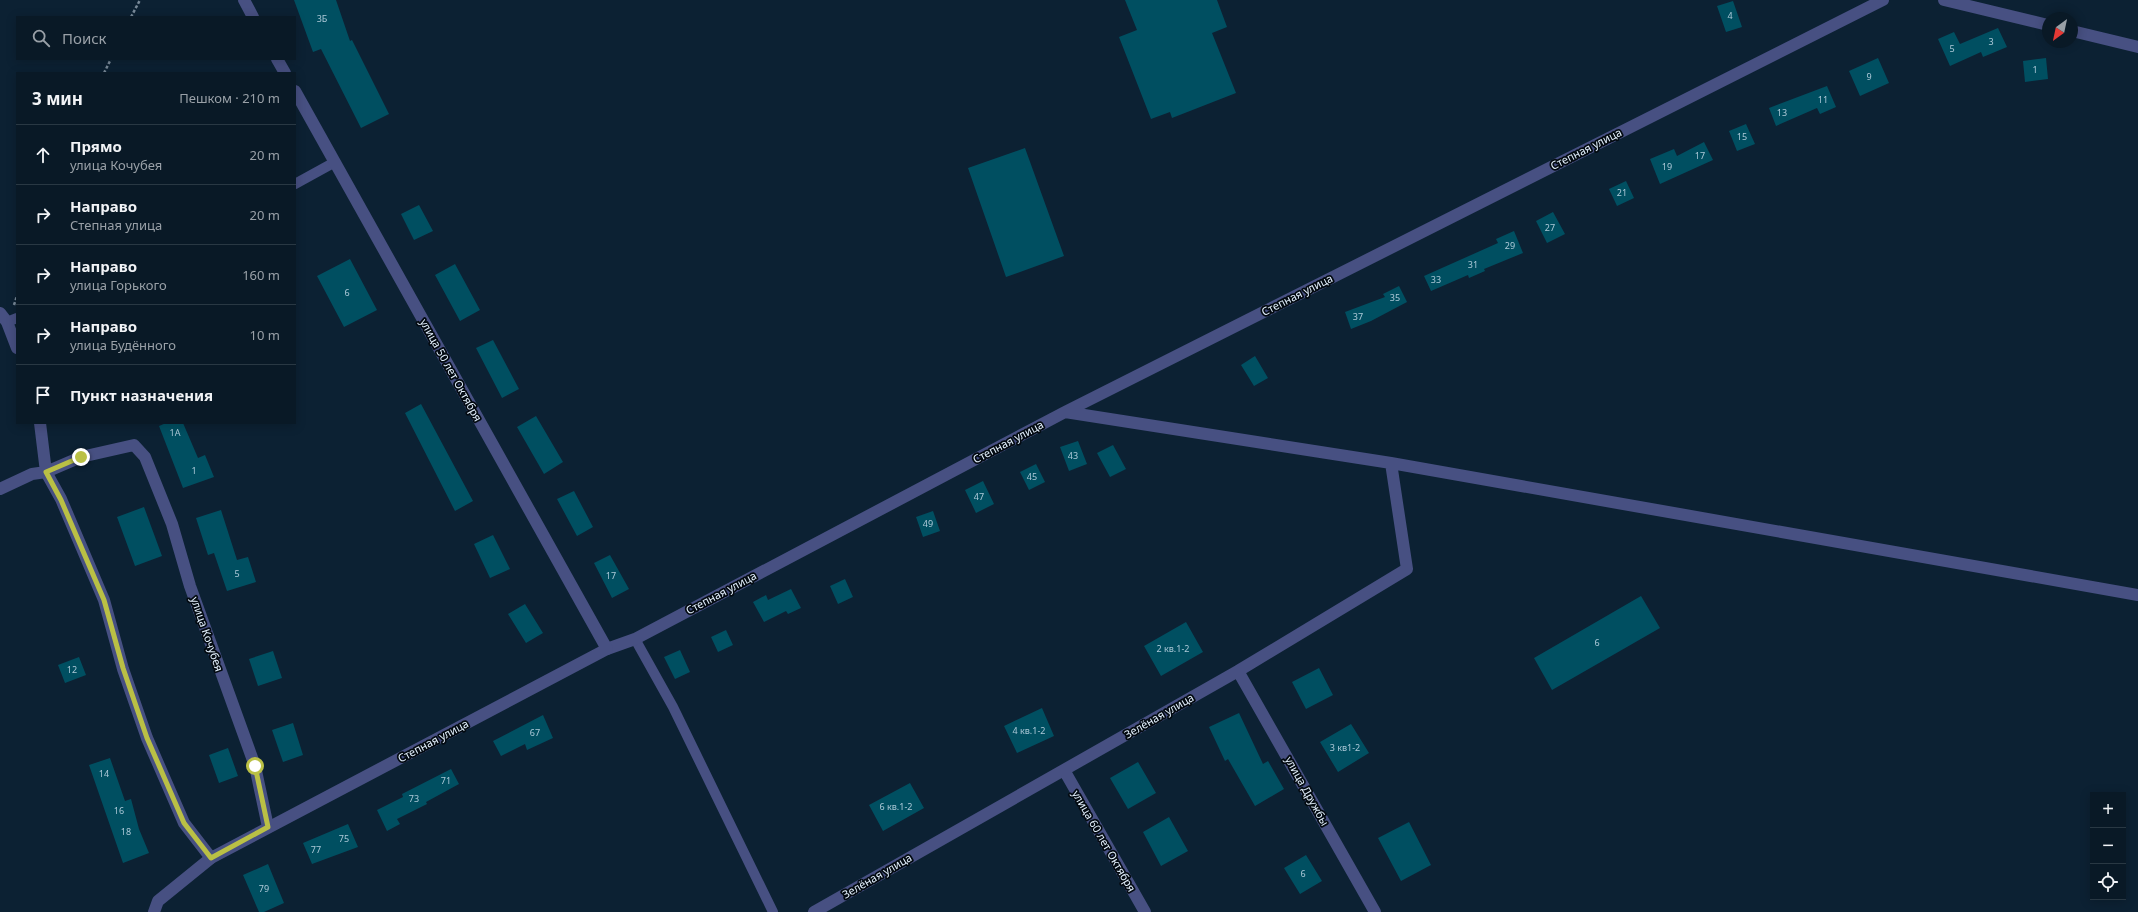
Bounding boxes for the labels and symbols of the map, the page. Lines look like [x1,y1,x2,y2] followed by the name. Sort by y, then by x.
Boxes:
[1727,9,1733,22] house number: 4
[317,12,328,25] house number: 3Б
[2042,12,2078,48] north arrow
[1988,35,1994,48] house number: 3
[1949,42,1955,55] house number: 5
[2032,63,2038,76] house number: 1
[1866,70,1872,83] house number: 9
[1818,93,1828,106] house number: 11
[1777,106,1787,119] house number: 13
[1548,124,1624,173] street label: Степная улица
[1737,130,1747,143] house number: 15
[1695,149,1705,162] house number: 17
[1662,160,1672,173] house number: 19
[1617,186,1627,199] house number: 21
[1545,221,1555,234] house number: 27
[1505,239,1515,252] house number: 29
[1468,258,1478,271] house number: 31
[1259,270,1335,319] street label: Степная улица
[1431,273,1441,286] house number: 33
[344,286,350,299] house number: 6
[1390,291,1400,304] house number: 35
[1353,310,1363,323] house number: 37
[417,316,486,424] street label: улица 50 лет Октября
[970,417,1046,467] street label: Степная улица
[170,426,181,439] house number: 1А
[72,448,90,466] route end
[1068,449,1078,462] house number: 43
[191,464,197,477] house number: 1
[1027,470,1037,483] house number: 45
[974,490,984,503] house number: 47
[923,517,933,530] house number: 49
[234,567,240,580] house number: 5
[683,568,759,618] street label: Степная улица
[606,569,616,582] house number: 17
[188,594,227,673] street label: улица Кочубея
[1594,636,1600,649] house number: 6
[1157,642,1189,655] house number: 2 кв.1-2
[67,663,77,676] house number: 12
[1121,690,1196,742] street label: Зелёная улица
[395,716,471,766] street label: Степная улица
[1013,724,1045,737] house number: 4 кв.1-2
[530,726,540,739] house number: 67
[1330,741,1360,754] house number: 3 кв1-2
[1282,753,1333,828] street label: улица Дружбы
[246,757,264,775] route start
[99,767,109,780] house number: 14
[441,774,451,787] house number: 71
[1069,787,1140,894] street label: улица 60 лет Октября
[409,792,419,805] house number: 73
[880,800,912,813] house number: 6 кв.1-2
[114,804,124,817] house number: 16
[121,825,131,838] house number: 18
[339,832,349,845] house number: 75
[311,843,321,856] house number: 77
[839,850,914,902] street label: Зелёная улица
[1300,867,1306,880] house number: 6
[259,882,269,895] house number: 79

